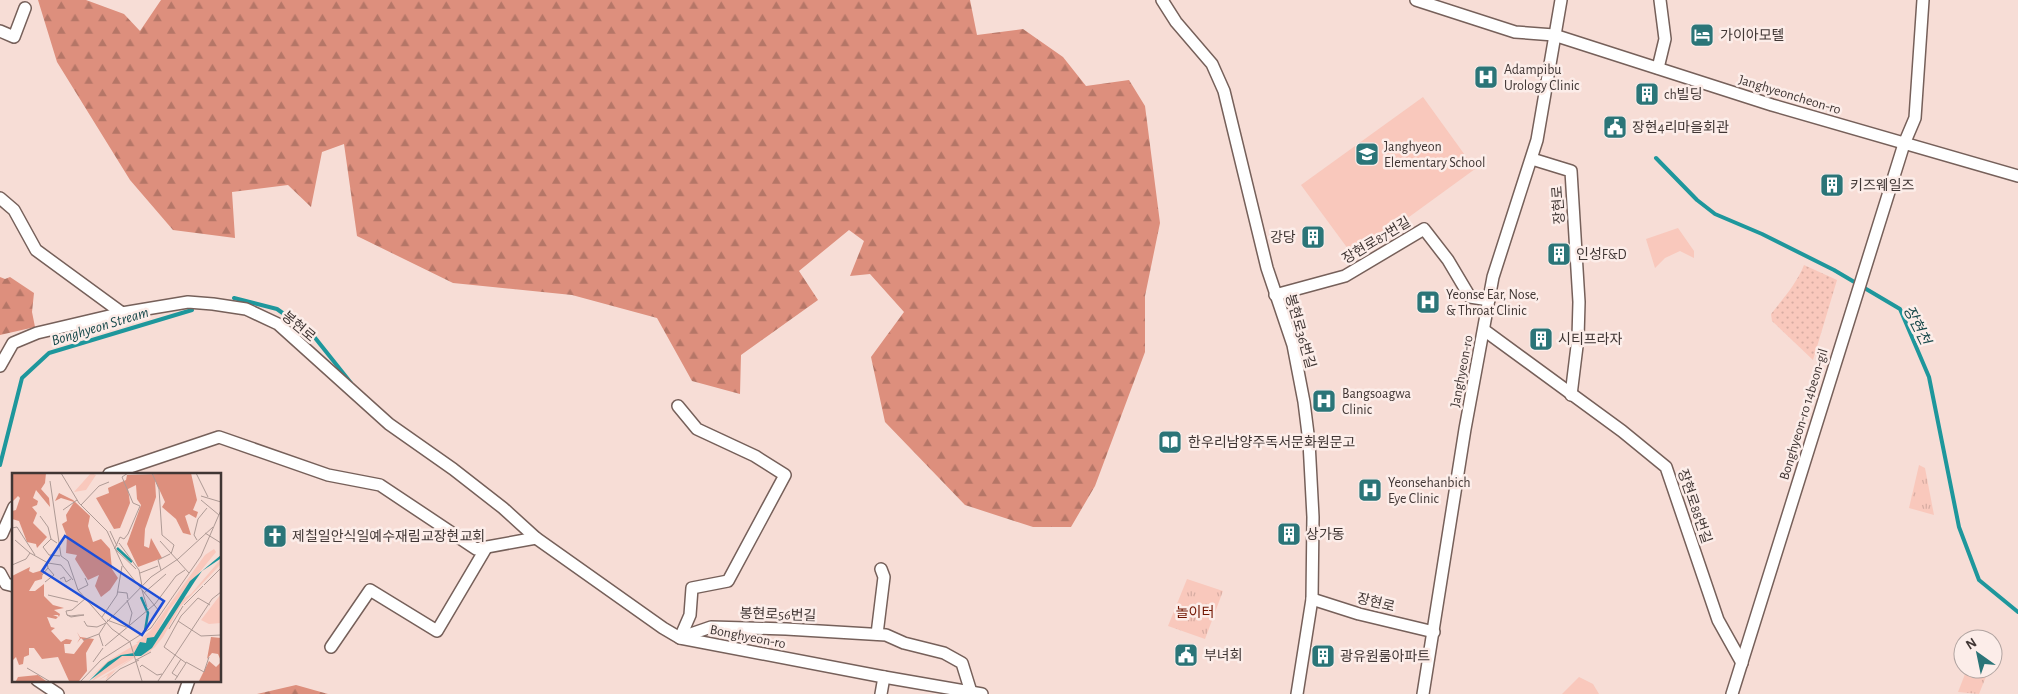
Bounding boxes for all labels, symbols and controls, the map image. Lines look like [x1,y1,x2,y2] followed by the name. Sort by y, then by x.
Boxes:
[1689,22,1715,48] hotel icon: 가이아모텔
[1720,28,1784,43] place label: 가이아모텔
[1504,63,1580,93] place label: Adampibu Urology Clinic
[1473,64,1499,90] hospital icon: Adampibu Urology Clinic
[1737,73,1843,117] street label: Janghyeoncheon-ro
[1634,81,1660,107] building icon: ch빌딩
[1664,87,1702,102] place label: ch빌딩
[1602,114,1628,140] public building icon: 장현4리마을회관
[1632,119,1729,135] place label: 장현4리마을회관
[1384,140,1486,170] place label: Janghyeon Elementary School
[1354,141,1380,167] school or university icon: Janghyeon Elementary School
[1819,172,1845,198] building icon: 키즈웨일즈
[1850,178,1915,193] place label: 키즈웨일즈
[1549,185,1567,225] street label: 장현로
[1339,213,1413,267] street label: 장현로87번길
[1300,224,1326,250] building icon: 강당
[1270,230,1296,245] place label: 강당
[1546,241,1572,267] building icon: 인성F&D
[1576,247,1627,262] place label: 인성F&D
[1446,288,1539,318] place label: Yeonse Ear, Nose, & Throat Clinic
[1415,289,1441,315] hospital icon: Yeonse Ear, Nose, & Throat Clinic
[1283,292,1319,370] street label: 봉현로36번길
[1900,303,1935,349] water label: 장현천
[50,305,150,348] water label: Bonghyeon Stream
[279,307,319,345] street label: 봉현로
[1528,326,1554,352] building icon: 시티프라자
[1558,332,1623,347] place label: 시티프라자
[1448,334,1476,409] street label: Janghyeon-ro
[1777,347,1831,482] street label: Bonghyeon-ro 14beon-gil
[1342,387,1411,417] place label: Bangsoagwa Clinic
[1311,388,1337,414] hospital icon: Bangsoagwa Clinic
[1157,429,1183,455] library icon: 한우리남양주독서문화원문고
[1188,435,1356,450] place label: 한우리남양주독서문화원문고
[1675,467,1715,545] street label: 장현로88번길
[12,473,221,682] inset map
[1388,476,1471,506] place label: Yeonsehanbich Eye Clinic
[1357,477,1383,503] hospital icon: Yeonsehanbich Eye Clinic
[1276,521,1302,547] building icon: 상가동
[262,523,288,549] church icon: 제칠일안식일예수재림교장현교회
[1306,527,1345,542] place label: 상가동
[292,528,485,544] place label: 제칠일안식일예수재림교장현교회
[1355,590,1397,614] street label: 장현로
[739,605,817,623] street label: 봉현로56번길
[1176,605,1214,620] park label: 놀이터
[709,623,787,651] street label: Bonghyeon-ro
[1953,629,2003,679] north arrow
[1964,635,1979,652] text: N
[1173,642,1199,668] public building icon: 부녀회
[1310,643,1336,669] building icon: 광유원룸아파트
[1204,648,1243,663] place label: 부녀회
[1340,649,1430,664] place label: 광유원룸아파트

